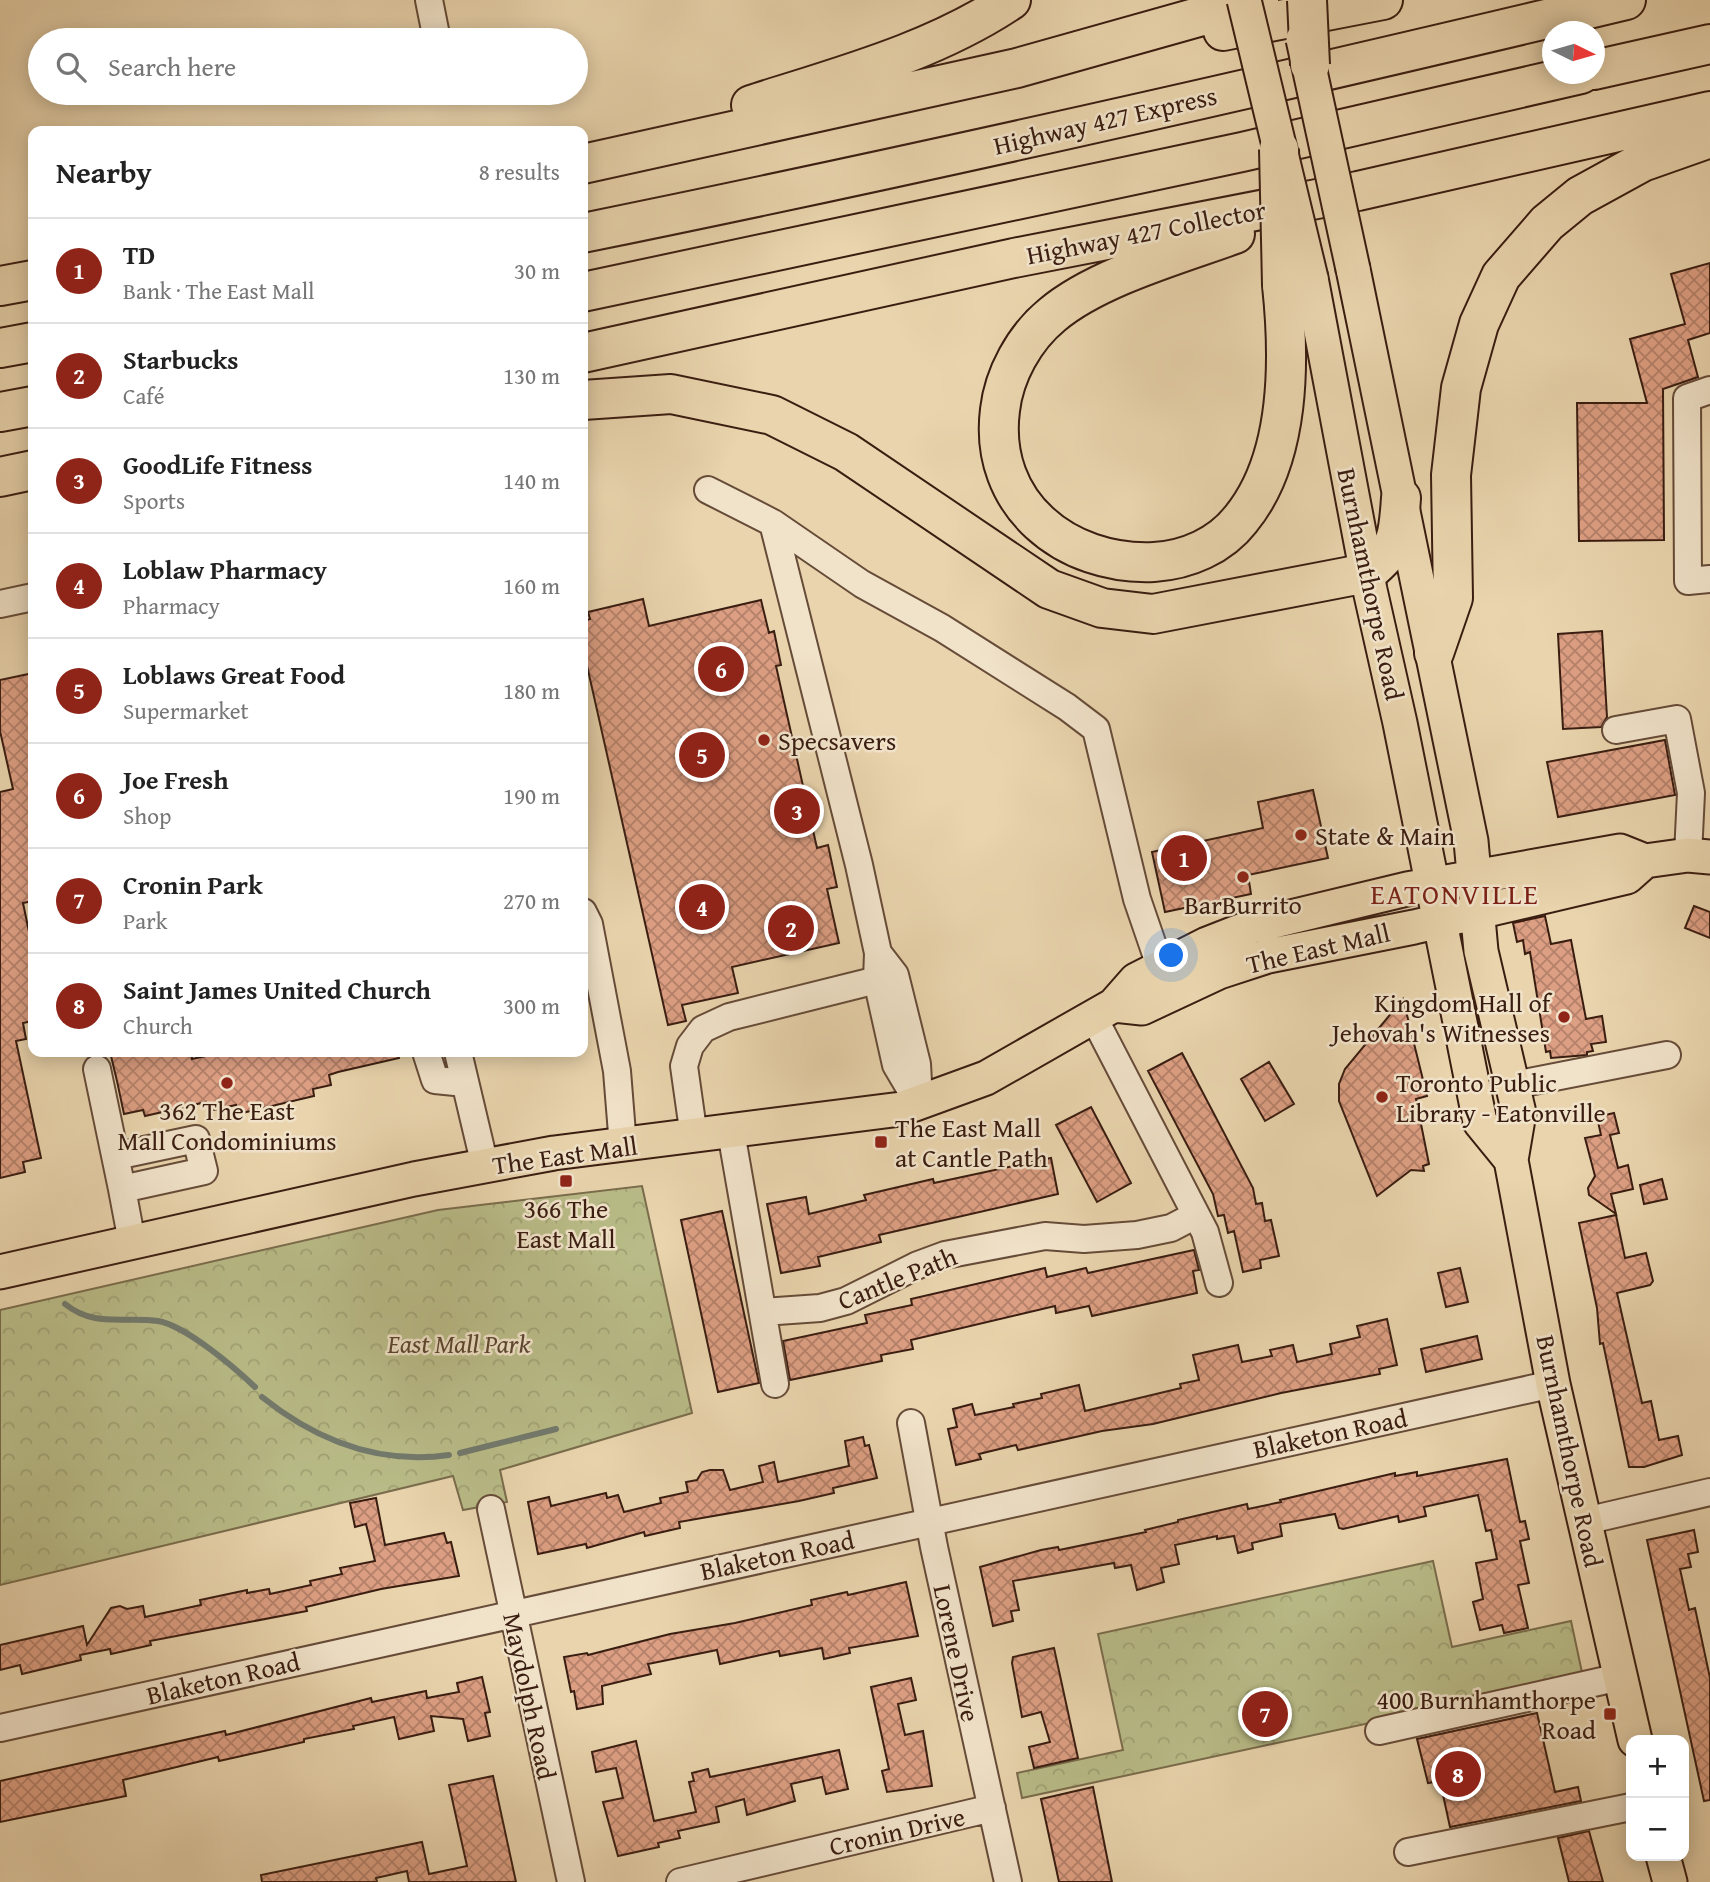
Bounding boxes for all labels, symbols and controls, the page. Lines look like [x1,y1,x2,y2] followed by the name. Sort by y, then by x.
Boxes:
[1542,21,1605,84] north arrow
[28,28,588,105] search box
[108,47,236,86] text: Search here
[52,48,90,86] icon: search
[990,75,1220,165] street label: Highway 427 Express
[56,150,152,194] text: Nearby
[479,155,560,188] text: 8 results
[1023,190,1269,274] street label: Highway 427 Collector
[123,235,155,274] text: TD
[73,254,85,287] text: 1
[514,254,560,287] text: 30 m
[123,274,315,307] text: Bank · The East Mall
[123,340,238,379] text: Starbucks
[73,359,85,392] text: 2
[503,359,560,392] text: 130 m
[123,379,165,412] text: Café
[123,445,312,484] text: GoodLife Fitness
[73,464,85,497] text: 3
[503,464,560,497] text: 140 m
[1327,464,1415,704] street label: Burnhamthorpe Road
[123,484,185,517] text: Sports
[123,550,327,589] text: Loblaw Pharmacy
[73,569,85,602] text: 4
[503,569,560,602] text: 160 m
[123,589,220,622] text: Pharmacy
[698,643,744,695] pin: 6
[123,655,345,694] text: Loblaws Great Food
[73,674,85,707] text: 5
[503,674,560,707] text: 180 m
[123,694,249,727] text: Supermarket
[778,721,896,760] place label: Specsavers
[679,729,725,781] pin: 5
[756,732,772,748] marker: Specsavers
[123,760,229,799] text: Joe Fresh
[73,779,85,812] text: 6
[503,779,560,812] text: 190 m
[774,785,820,837] pin: 3
[123,799,171,832] text: Shop
[1315,816,1455,855] place label: State & Main
[1293,827,1309,843] marker: State & Main
[1161,832,1207,884] pin: 1
[123,865,263,904] text: Cronin Park
[1235,869,1251,885] marker: BarBurrito
[1370,873,1540,914] district label: EATONVILLE
[679,881,725,933] pin: 4
[73,884,85,917] text: 7
[503,884,560,917] text: 270 m
[1184,885,1302,924] place label: BarBurrito
[768,902,814,954] pin: 2
[123,904,167,937] text: Park
[1242,913,1394,983] street label: The East Mall
[1154,938,1188,972] your location
[123,970,431,1009] text: Saint James United Church
[1329,983,1553,1052] place label: Kingdom Hall of Jehovah's Witnesses
[73,989,85,1022] text: 8
[503,989,560,1022] text: 300 m
[123,1009,193,1042] text: Church
[1556,1009,1572,1025] marker: Kingdom Hall of Jehovah's Witnesses
[1396,1063,1606,1132] place label: Toronto Public Library - Eatonville
[219,1075,235,1091] marker: 362 The East Mall Condominiums
[1374,1089,1390,1105] marker: Toronto Public Library - Eatonville
[117,1091,337,1160] place label: 362 The East Mall Condominiums
[895,1108,1048,1177] place label: The East Mall at Cantle Path
[490,1126,640,1184] street label: The East Mall
[873,1134,889,1150] marker: The East Mall at Cantle Path
[558,1173,574,1189] marker: 366 The East Mall
[517,1189,615,1258] place label: 366 The East Mall
[832,1236,963,1320] street label: Cantle Path
[387,1324,531,1363] park label: East Mall Park
[1526,1331,1614,1571] street label: Burnhamthorpe Road
[1249,1398,1411,1468] street label: Blaketon Road
[696,1520,858,1590] street label: Blaketon Road
[923,1581,991,1725] street label: Lorene Drive
[493,1609,567,1783] street label: Maydolph Road
[142,1641,304,1715] street label: Blaketon Road
[1376,1680,1596,1749] place label: 400 Burnhamthorpe Road
[1242,1688,1288,1740] pin: 7
[1602,1706,1618,1722] marker: 400 Burnhamthorpe Road
[1626,1735,1689,1861] map controls
[1626,1735,1689,1798] button: +
[1435,1748,1481,1800] pin: 8
[825,1796,969,1866] street label: Cronin Drive
[1626,1798,1689,1861] button: −

